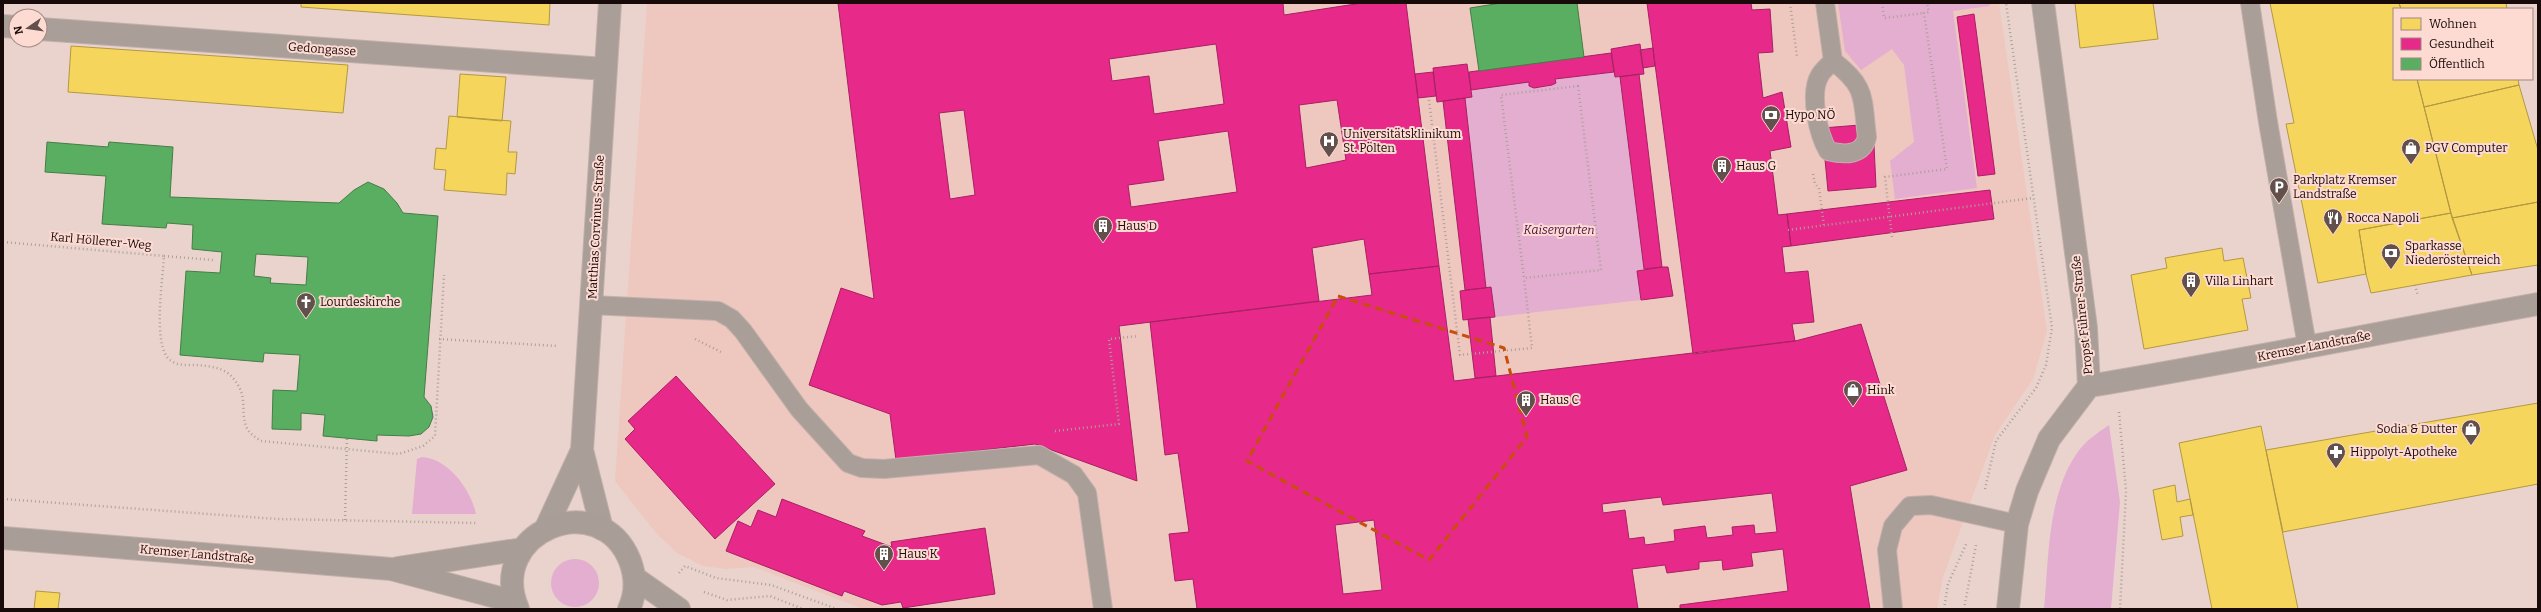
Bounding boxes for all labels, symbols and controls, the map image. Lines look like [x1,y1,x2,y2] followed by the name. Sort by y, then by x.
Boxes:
[8,8,48,48] north arrow
[2393,8,2533,80] legend
[2429,17,2477,31] text: Wohnen
[11,24,26,36] text: N
[2429,37,2495,51] text: Gesundheit
[288,40,356,58] street label: Gedongasse
[2429,56,2485,71] text: Öffentlich
[1760,104,1782,132] bank icon: Hypo NÖ
[1785,107,1835,122] place label: Hypo NÖ
[1343,127,1462,155] place label: Universitätsklinikum St. Pölten
[1318,130,1340,158] hospital icon: Universitätsklinikum St. Pölten
[2400,137,2422,165] shop icon: PGV Computer
[2425,141,2508,155] place label: PGV Computer
[585,155,607,299] street label: Matthias Corvinus-Straße
[1711,155,1733,183] building icon: Haus G
[1736,159,1776,173] place label: Haus G
[2293,173,2397,201] place label: Parkplatz Kremser Landstraße
[2268,176,2290,204] parking icon: Parkplatz Kremser Landstraße
[2322,207,2344,235] restaurant icon: Rocca Napoli
[2347,211,2420,225] place label: Rocca Napoli
[1092,215,1114,243] building icon: Haus D
[1117,219,1157,233] place label: Haus D
[1524,223,1594,237] park label: Kaisergarten
[50,230,152,252] street label: Karl Höllerer-Weg
[2405,239,2501,267] place label: Sparkasse Niederösterreich
[2380,242,2402,270] bank icon: Sparkasse Niederösterreich
[2069,255,2095,375] street label: Propst Führer-Straße
[2180,270,2202,298] building icon: Villa Linhart
[2205,274,2274,288] place label: Villa Linhart
[295,291,317,319] church icon: Lourdeskirche
[320,295,400,309] place label: Lourdeskirche
[2256,328,2372,364] street label: Kremser Landstraße
[1842,379,1864,407] shop icon: Hink
[1867,383,1895,397] place label: Hink
[1515,389,1537,417] building icon: Haus C
[1540,393,1579,407] place label: Haus C
[2460,418,2482,446] shop icon: Sodia & Dutter
[2377,422,2458,436] place label: Sodia & Dutter
[2325,441,2347,469] pharmacy icon: Hippolyt-Apotheke
[2350,445,2457,459] place label: Hippolyt-Apotheke
[139,542,255,566] street label: Kremser Landstraße
[873,543,895,571] building icon: Haus K
[898,547,938,561] place label: Haus K

